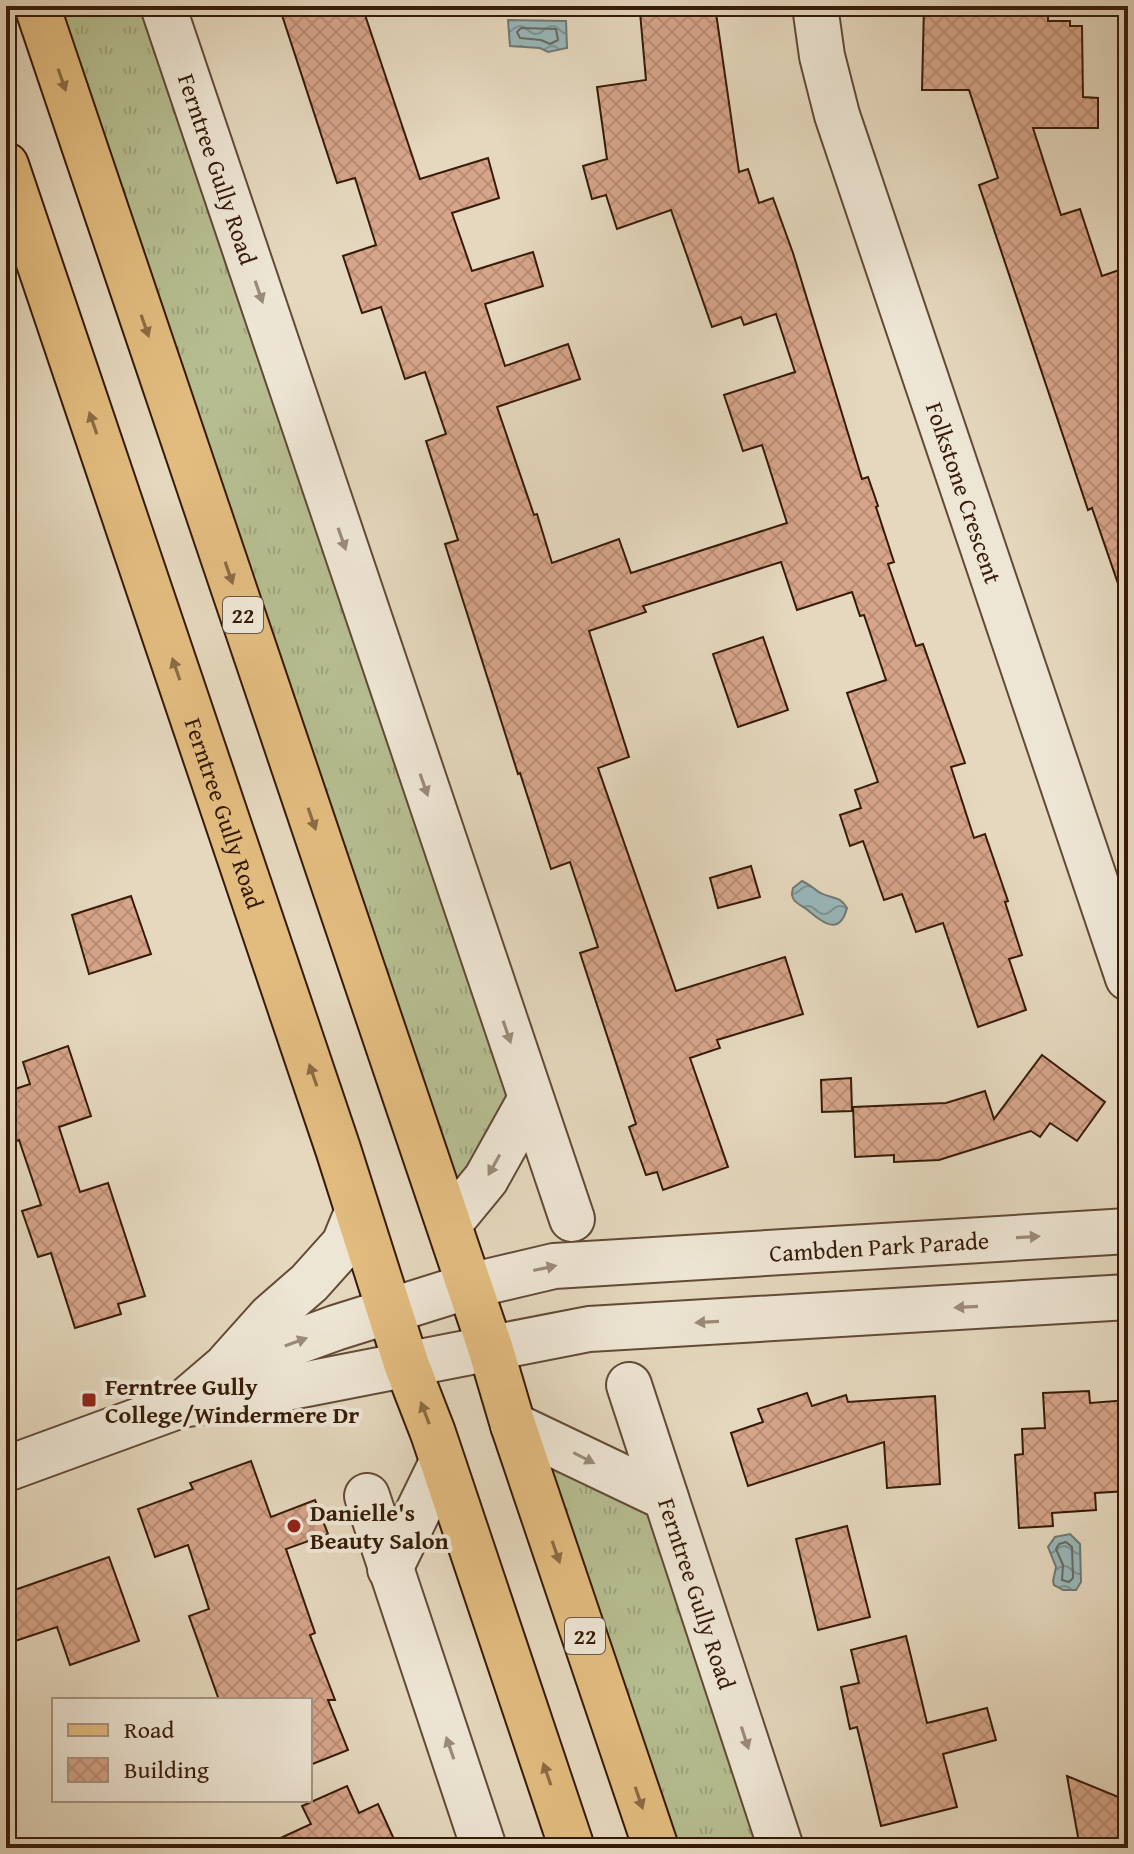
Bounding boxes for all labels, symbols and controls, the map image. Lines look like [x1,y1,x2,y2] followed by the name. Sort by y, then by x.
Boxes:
[57,68,69,92] one-way arrow
[170,69,266,269] street label: Ferntree Gully Road
[253,281,265,305] one-way arrow
[140,314,152,338] one-way arrow
[918,397,1011,589] street label: Folkstone Crescent
[86,410,99,434] one-way arrow
[336,527,348,551] one-way arrow
[223,561,235,585] one-way arrow
[223,597,263,633] road number: 22
[170,657,182,681] one-way arrow
[176,713,273,913] street label: Ferntree Gully Road
[419,774,431,798] one-way arrow
[306,807,318,831] one-way arrow
[502,1020,514,1044] one-way arrow
[306,1062,318,1086] one-way arrow
[487,1154,501,1177] one-way arrow
[768,1222,990,1270] street label: Cambden Park Parade
[1016,1230,1041,1243] one-way arrow
[533,1262,558,1274] one-way arrow
[953,1301,978,1314] one-way arrow
[694,1316,719,1329] one-way arrow
[284,1335,308,1348] one-way arrow
[105,1369,359,1432] place label: Ferntree Gully College/Windermere Dr
[80,1391,98,1409] marker: Ferntree Gully College/Windermere Dr
[418,1401,431,1425] one-way arrow
[573,1451,596,1464] one-way arrow
[650,1493,745,1694] street label: Ferntree Gully Road
[310,1495,449,1558] place label: Danielle's Beauty Salon
[285,1517,303,1535] marker: Danielle's Beauty Salon
[551,1540,563,1564] one-way arrow
[565,1618,605,1654] road number: 22
[52,1698,312,1802] legend
[124,1712,174,1747] text: Road
[740,1727,752,1751] one-way arrow
[444,1735,456,1759] one-way arrow
[124,1752,209,1787] text: Building
[541,1762,553,1786] one-way arrow
[634,1786,646,1810] one-way arrow

